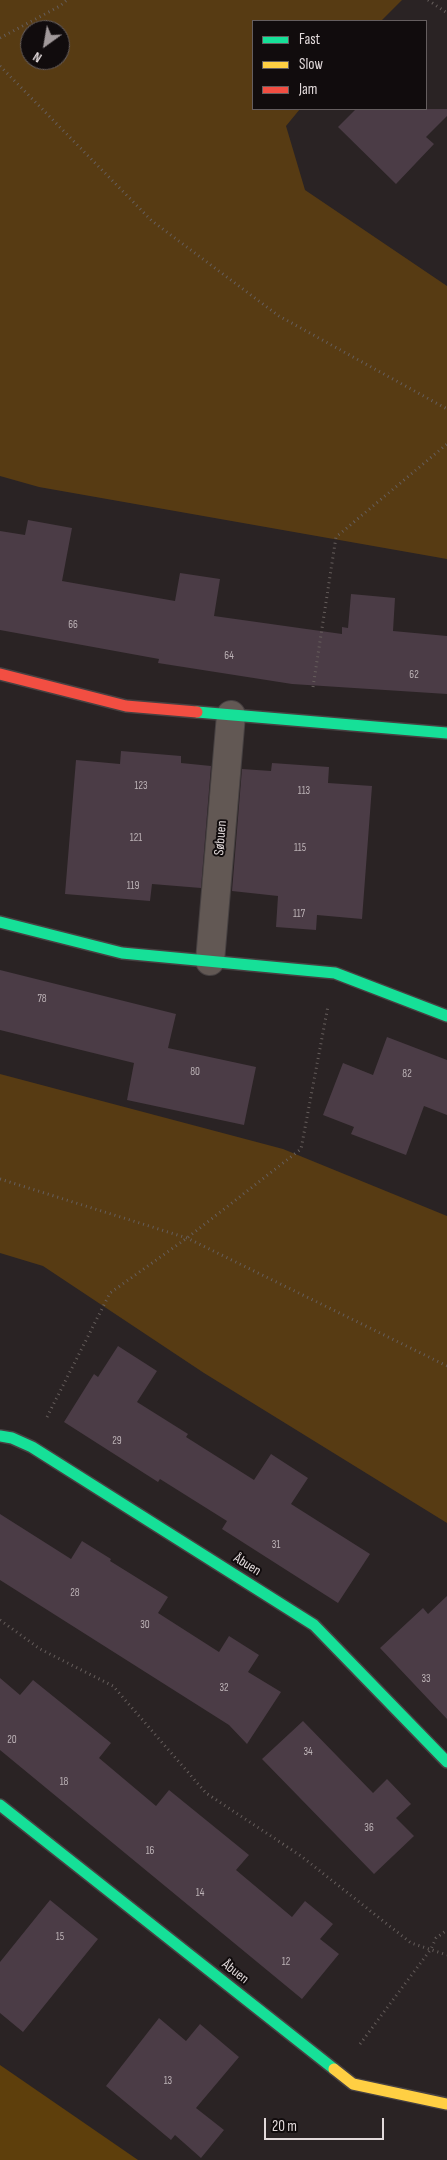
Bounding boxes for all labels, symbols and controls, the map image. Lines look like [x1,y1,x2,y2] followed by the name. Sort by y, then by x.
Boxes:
[20,20,70,70] north arrow
[252,20,427,110] legend
[299,30,320,49] text: Fast
[30,48,45,66] text: N
[299,55,323,74] text: Slow
[299,80,317,99] text: Jam
[68,618,78,632] house number: 66
[224,649,234,663] house number: 64
[409,668,419,682] house number: 62
[134,779,148,793] house number: 123
[298,784,310,798] house number: 113
[211,820,231,856] street label: Søbuen
[130,831,142,845] house number: 121
[294,841,306,855] house number: 115
[127,879,139,893] house number: 119
[293,907,305,921] house number: 117
[37,992,47,1006] house number: 78
[190,1065,200,1079] house number: 80
[402,1067,412,1081] house number: 82
[112,1434,122,1448] house number: 29
[272,1538,280,1552] house number: 31
[230,1550,264,1580] street label: Åbuen
[70,1586,80,1600] house number: 28
[140,1618,150,1632] house number: 30
[421,1672,431,1686] house number: 33
[219,1681,229,1695] house number: 32
[7,1733,17,1747] house number: 20
[303,1745,313,1759] house number: 34
[60,1775,68,1789] house number: 18
[364,1821,374,1835] house number: 36
[146,1844,154,1858] house number: 16
[196,1886,204,1900] house number: 14
[56,1930,64,1944] house number: 15
[282,1955,290,1969] house number: 12
[218,1956,252,1988] street label: Åbuen
[164,2074,172,2088] house number: 13
[267,2108,387,2140] scale bar
[272,2117,297,2136] text: 20 m

